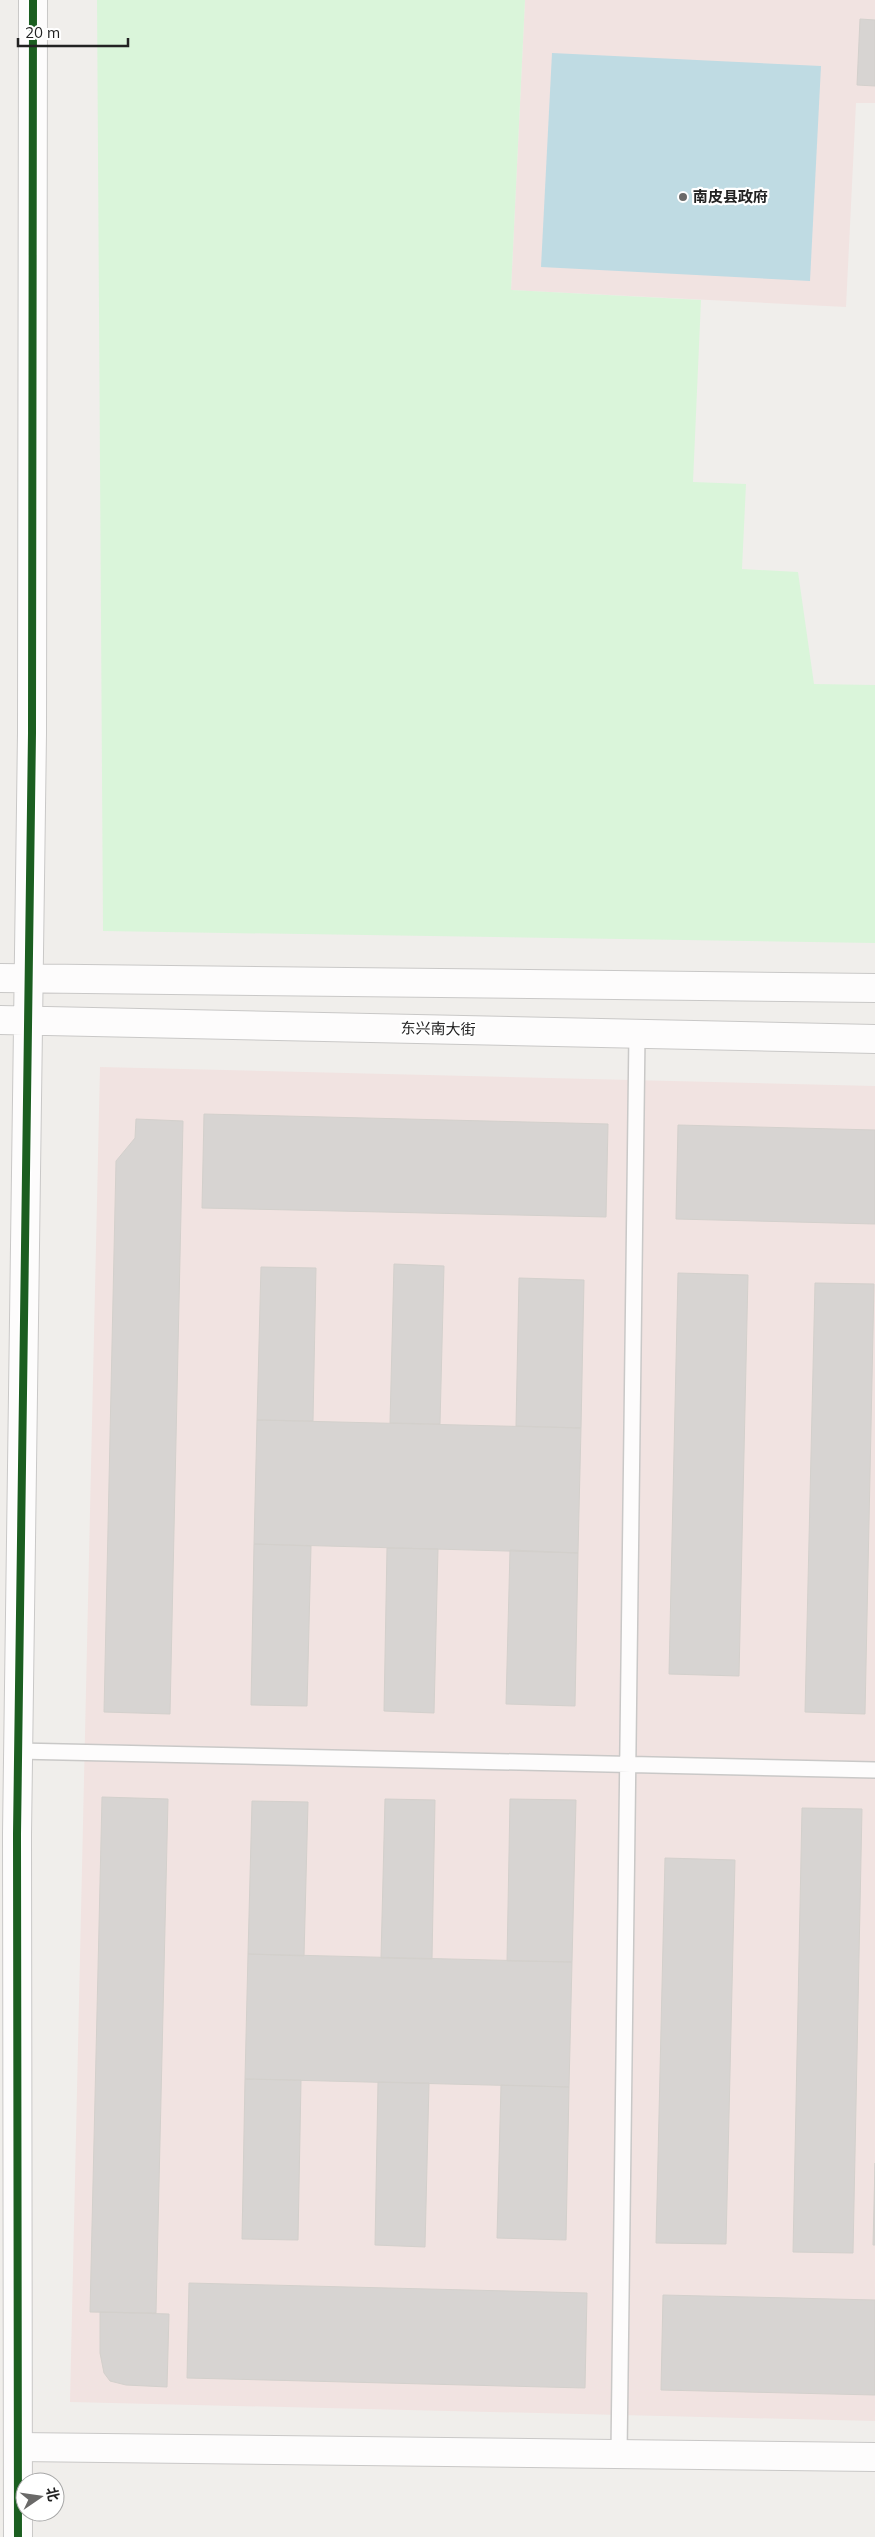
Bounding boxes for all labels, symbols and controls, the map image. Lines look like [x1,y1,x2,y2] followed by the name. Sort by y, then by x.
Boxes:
[18,15,128,47] scale bar
[25,23,60,42] text: 20 m
[693,187,768,206] place label: 南皮县政府
[677,191,689,203] marker: 南皮县政府
[400,1018,476,1039] street label: 东兴南大街
[15,2472,65,2522] north arrow
[42,2485,63,2503] text: 北

